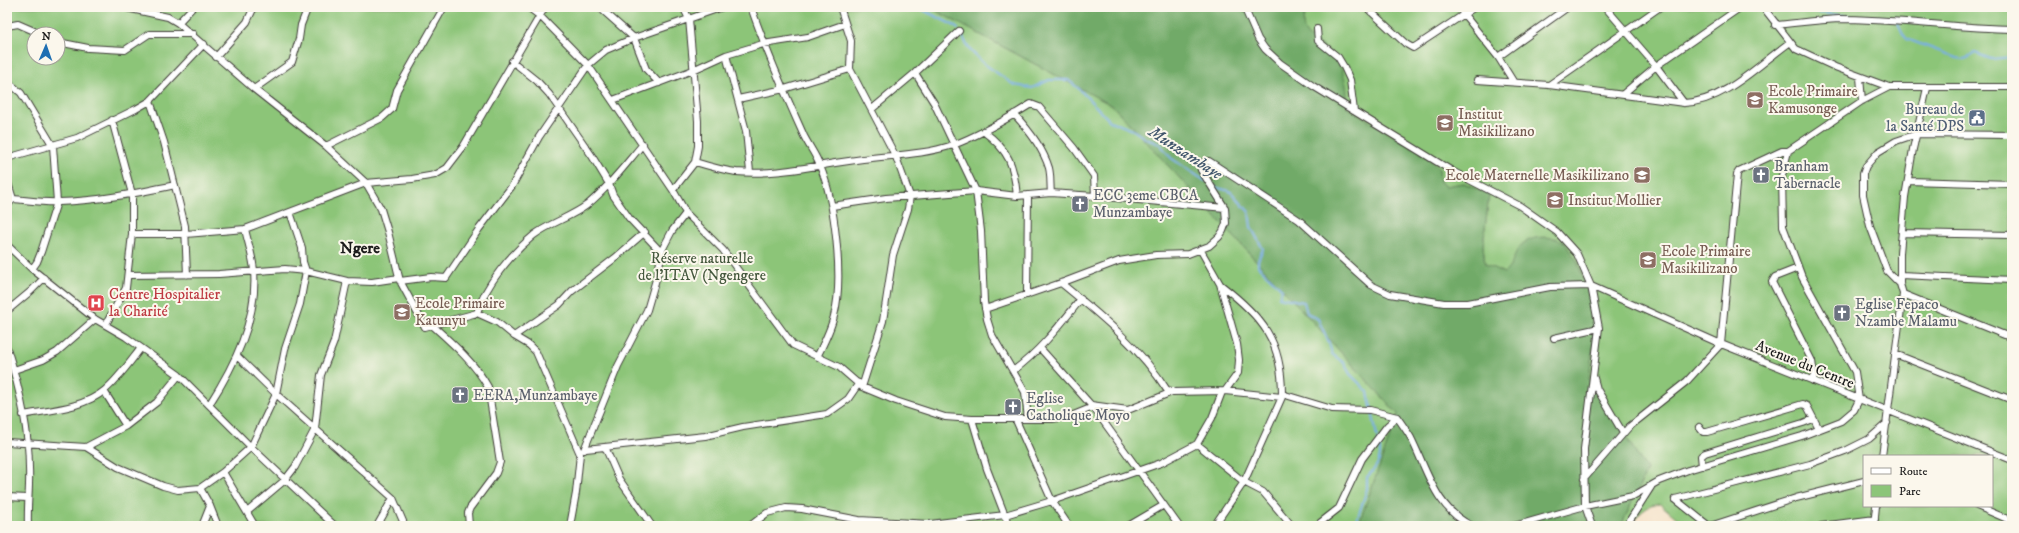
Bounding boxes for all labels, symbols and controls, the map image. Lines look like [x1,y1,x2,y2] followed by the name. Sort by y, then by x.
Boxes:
[26,26,66,66] north arrow
[42,30,51,44] text: N
[1768,82,1858,118] place label: Ecole Primaire Kamusonge
[1745,90,1765,110] school or university icon: Ecole Primaire Kamusonge
[1886,100,1964,136] place label: Bureau de la Santé DPS
[1458,105,1535,141] place label: Institut Masikilizano
[1967,108,1987,128] public building icon: Bureau de la Santé DPS
[1435,113,1455,133] school or university icon: Institut Masikilizano
[1144,121,1226,184] water label: Munzambaye
[1774,157,1841,193] place label: Branham Tabernacle
[1632,165,1652,185] school or university icon: Ecole Maternelle Masikilizano
[1751,165,1771,185] church icon: Branham Tabernacle
[1445,166,1629,185] place label: Ecole Maternelle Masikilizano
[1093,186,1199,222] place label: ECC 3eme CBCA Munzambaye
[1545,190,1565,210] school or university icon: Institut Mollier
[1568,191,1662,210] place label: Institut Mollier
[1070,194,1090,214] church icon: ECC 3eme CBCA Munzambaye
[340,238,380,258] district label: Ngere
[1661,242,1751,278] place label: Ecole Primaire Masikilizano
[638,249,766,285] park label: Réserve naturelle de l'ITAV (Ngengere
[1638,250,1658,270] school or university icon: Ecole Primaire Masikilizano
[109,285,221,321] place label: Centre Hospitalier la Charité
[86,293,106,313] hospital icon: Centre Hospitalier la Charité
[415,294,505,330] place label: Ecole Primaire Katunyu
[1855,295,1957,331] place label: Eglise Fepaco Nzambe Malamu
[392,302,412,322] school or university icon: Ecole Primaire Katunyu
[1832,303,1852,323] church icon: Eglise Fepaco Nzambe Malamu
[1753,336,1857,393] street label: Avenue du Centre
[450,385,470,405] church icon: EERA,Munzambaye
[473,386,598,405] place label: EERA,Munzambaye
[1026,389,1130,425] place label: Eglise Catholique Moyo
[1003,397,1023,417] church icon: Eglise Catholique Moyo
[1863,455,1993,507] legend
[1899,464,1927,479] text: Route
[1899,484,1921,499] text: Parc

